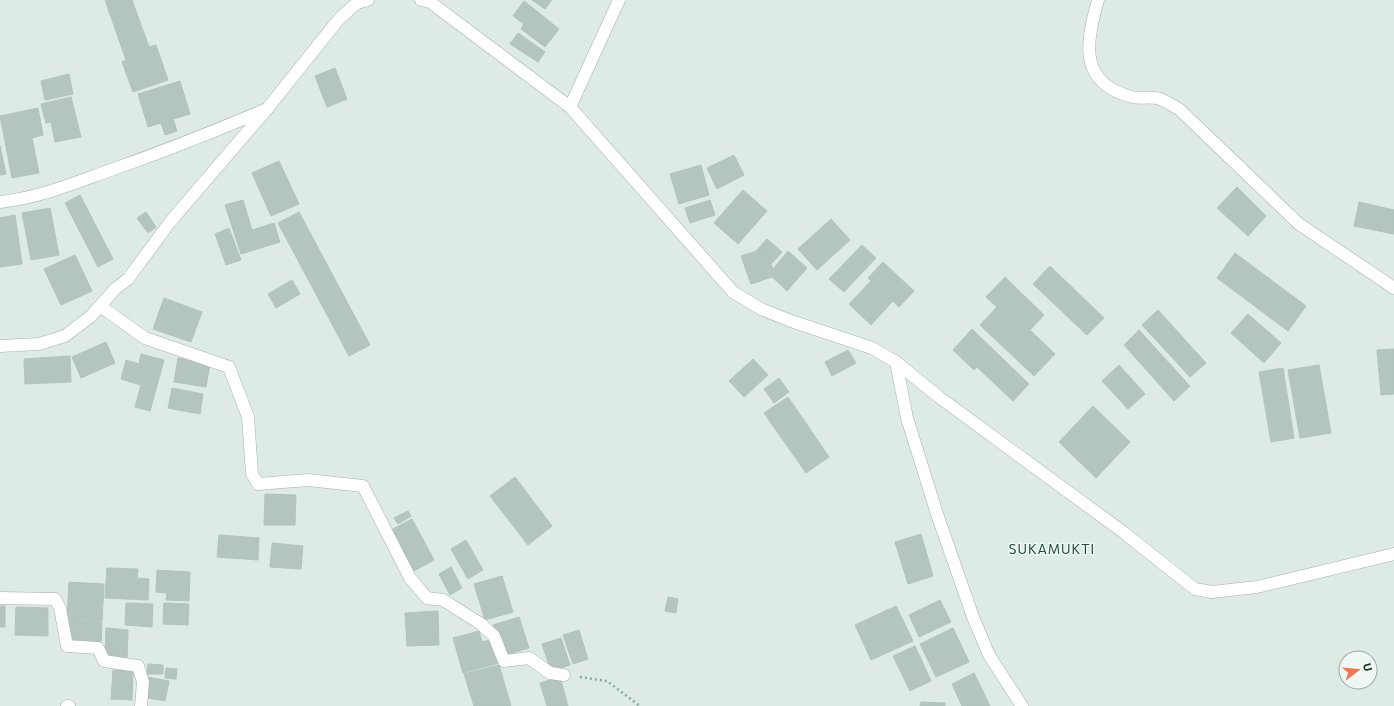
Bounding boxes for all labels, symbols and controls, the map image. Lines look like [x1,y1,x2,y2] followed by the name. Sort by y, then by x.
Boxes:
[1009,541,1095,557] district label: SUKAMUKTI
[1338,650,1378,690] north arrow
[1361,661,1375,673] text: U

